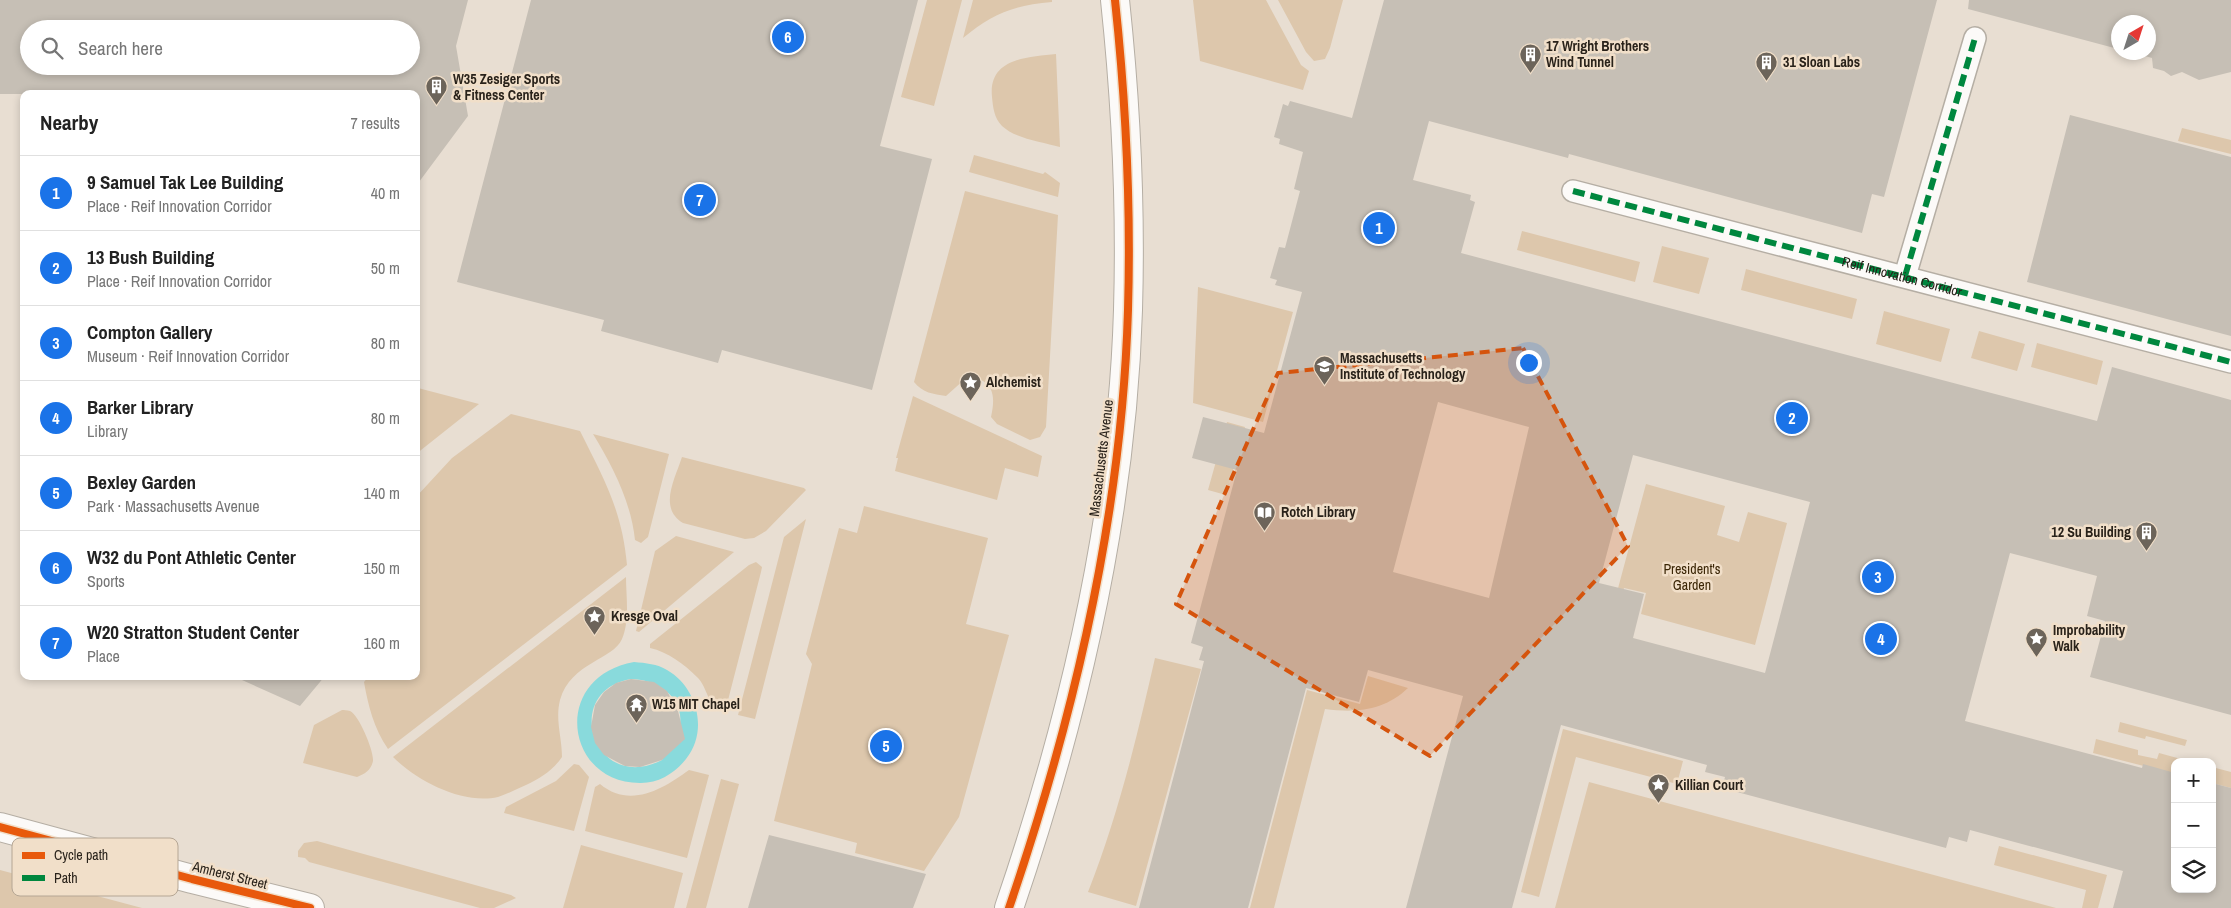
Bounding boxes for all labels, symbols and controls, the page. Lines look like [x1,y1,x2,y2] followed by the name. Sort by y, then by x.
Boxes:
[2111,15,2156,60] north arrow
[772,18,804,56] pin: 6
[20,20,420,75] search box
[38,34,66,62] icon: search
[78,35,163,61] text: Search here
[1546,37,1649,71] place label: 17 Wright Brothers Wind Tunnel
[1518,42,1542,73] building icon: 17 Wright Brothers Wind Tunnel
[1755,50,1779,81] building icon: 31 Sloan Labs
[1783,53,1860,71] place label: 31 Sloan Labs
[453,70,560,104] place label: W35 Zesiger Sports & Fitness Center
[425,75,449,106] building icon: W35 Zesiger Sports & Fitness Center
[40,108,98,137] text: Nearby
[350,112,400,134] text: 7 results
[87,169,283,195] text: 9 Samuel Tak Lee Building
[684,181,716,219] pin: 7
[52,182,60,204] text: 1
[371,182,400,204] text: 40 m
[87,195,272,217] text: Place · Reif Innovation Corridor
[1363,209,1395,247] pin: 1
[87,244,214,270] text: 13 Bush Building
[1840,252,1964,301] street label: Reif Innovation Corridor
[52,257,60,279] text: 2
[371,257,400,279] text: 50 m
[87,270,272,292] text: Place · Reif Innovation Corridor
[87,319,213,345] text: Compton Gallery
[52,332,60,354] text: 3
[371,332,400,354] text: 80 m
[87,345,289,367] text: Museum · Reif Innovation Corridor
[1340,349,1466,383] place label: Massachusetts Institute of Technology
[1516,350,1542,376] your location
[1312,354,1336,385] school or university icon: Massachusetts Institute of Technology
[958,370,982,401] place icon: Alchemist
[986,373,1041,391] place label: Alchemist
[87,394,194,420] text: Barker Library
[1085,398,1117,518] street label: Massachusetts Avenue
[1776,399,1808,437] pin: 2
[52,407,60,429] text: 4
[371,407,400,429] text: 80 m
[87,420,128,442] text: Library
[87,469,196,495] text: Bexley Garden
[52,482,60,504] text: 5
[364,482,400,504] text: 140 m
[87,495,260,517] text: Park · Massachusetts Avenue
[1253,500,1277,531] library icon: Rotch Library
[1281,503,1356,521] place label: Rotch Library
[2135,520,2159,551] building icon: 12 Su Building
[2051,523,2131,541] place label: 12 Su Building
[87,544,296,570] text: W32 du Pont Athletic Center
[52,557,60,579] text: 6
[364,557,400,579] text: 150 m
[1862,558,1894,596] pin: 3
[1663,560,1721,594] park label: President's Garden
[87,570,125,592] text: Sports
[583,604,607,635] place icon: Kresge Oval
[611,607,678,625] place label: Kresge Oval
[87,619,299,645] text: W20 Stratton Student Center
[1865,620,1897,658] pin: 4
[2053,621,2126,655] place label: Improbability Walk
[2025,626,2049,657] place icon: Improbability Walk
[52,632,60,654] text: 7
[364,632,400,654] text: 160 m
[87,645,120,667] text: Place
[624,692,648,723] temple icon: W15 MIT Chapel
[652,695,740,713] place label: W15 MIT Chapel
[870,727,902,765] pin: 5
[2171,758,2216,893] map controls
[2171,758,2216,803] button: +
[1647,773,1671,804] place icon: Killian Court
[1675,776,1743,794] place label: Killian Court
[2171,803,2216,848] button: −
[12,838,178,896] legend
[54,846,108,864] text: Cycle path
[2171,848,2216,893] button: layers
[190,857,269,893] street label: Amherst Street
[54,869,78,887] text: Path

